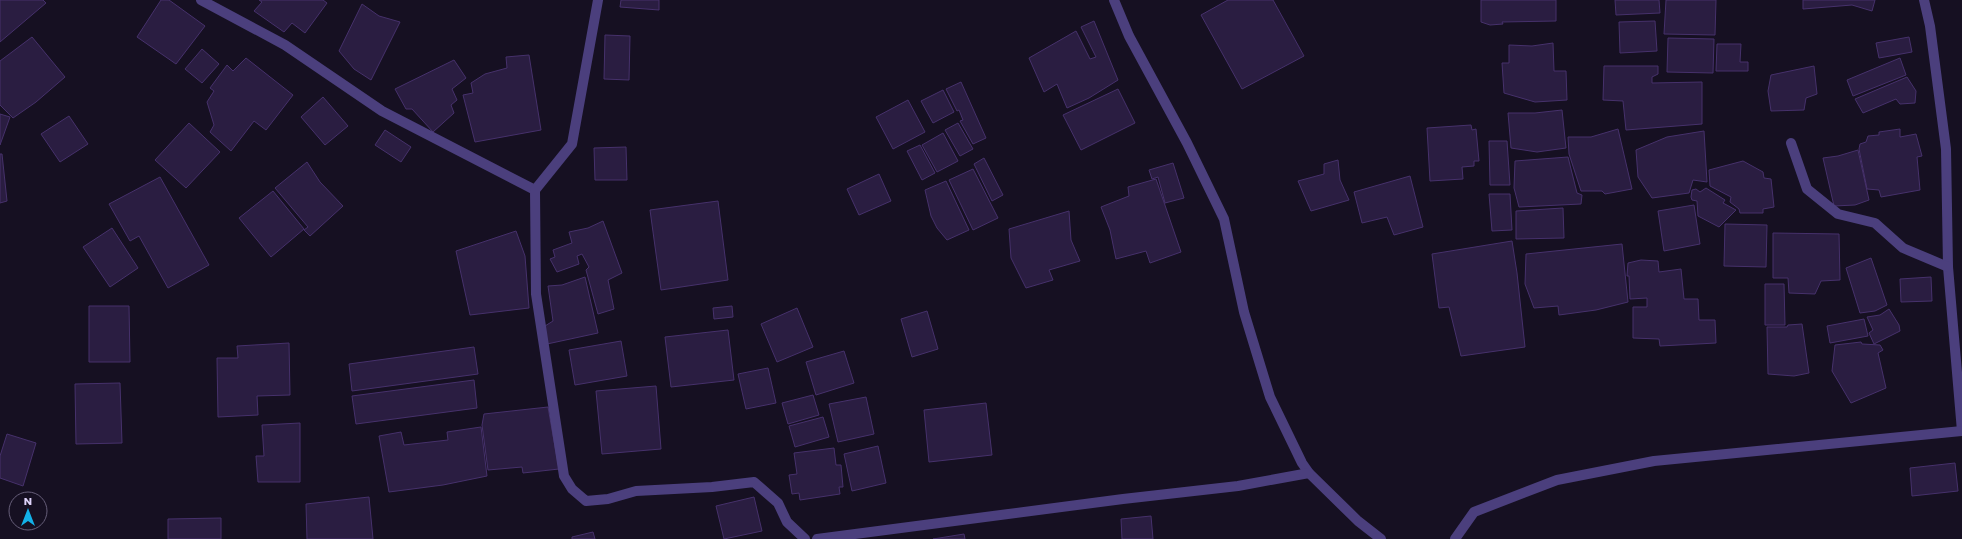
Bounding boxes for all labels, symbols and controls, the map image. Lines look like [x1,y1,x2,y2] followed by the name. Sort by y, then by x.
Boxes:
[8,491,48,531] north arrow
[24,493,32,509] text: N

